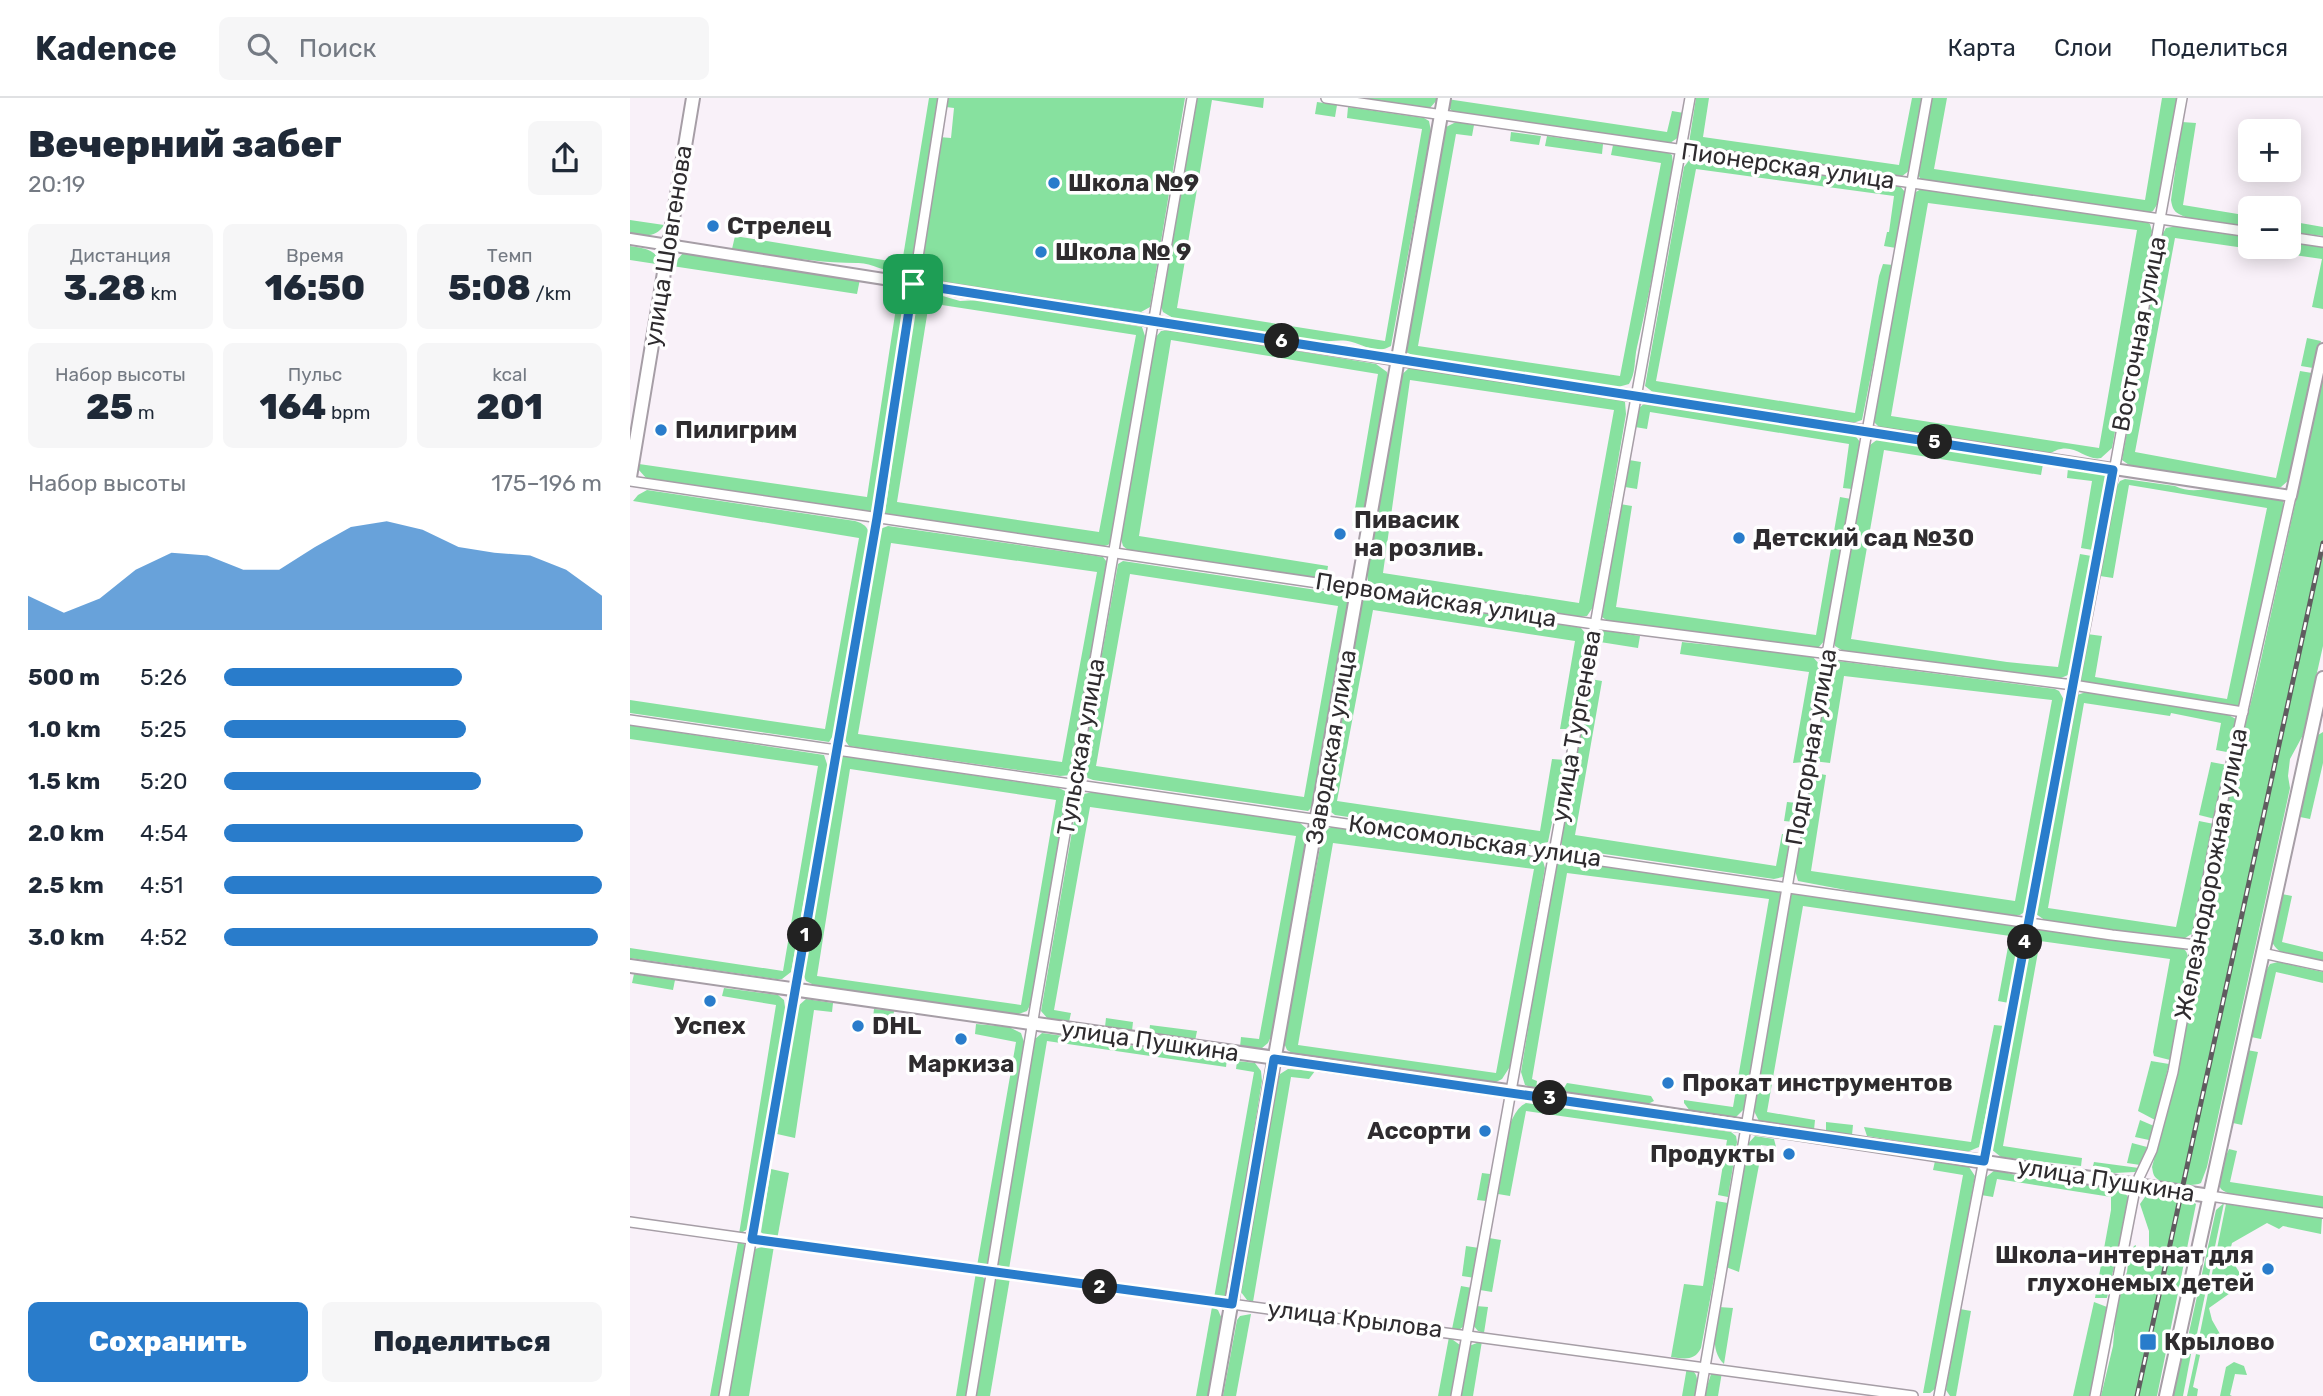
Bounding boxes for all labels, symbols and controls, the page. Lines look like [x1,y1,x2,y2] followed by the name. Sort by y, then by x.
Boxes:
[219,17,709,80] search box
[35,29,177,68] text: Kadence
[243,29,281,67] icon: search
[299,33,376,64] text: Поиск
[1947,34,2016,62] text: Карта
[2054,34,2112,62] text: Слои
[2150,34,2288,62] text: Поделиться
[2238,119,2301,259] map controls
[2238,119,2301,182] button: +
[28,121,342,167] text: Вечерний забег
[528,121,602,195] button: share
[1679,137,1897,195] street label: Пионерская улица
[638,143,698,349] street label: улица Шовгенова
[1068,169,1199,197] place label: Школа №9
[28,170,85,198] text: 20:19
[1046,175,1062,191] marker: Школа №9
[2238,196,2301,259] button: −
[727,212,832,240] place label: Стрелец
[705,218,721,234] marker: Стрелец
[2106,234,2172,434] street label: Восточная улица
[1055,238,1191,266] place label: Школа № 9
[70,244,171,267] text: Дистанция
[286,244,344,267] text: Время
[487,244,533,267] text: Темп
[1033,244,1049,260] marker: Школа № 9
[883,254,943,314] pin
[894,265,932,303] icon: arrive
[63,267,146,309] text: 3.28
[265,267,365,309] text: 16:50
[448,267,531,309] text: 5:08
[146,282,177,305] text: km
[531,282,571,305] text: /km
[1264,324,1300,358] pin: 6
[1275,329,1288,352] text: 6
[55,363,186,386] text: Набор высоты
[288,363,342,386] text: Пульс
[492,363,527,386] text: kcal
[86,386,133,428] text: 25
[260,386,326,428] text: 164
[476,386,543,428] text: 201
[133,401,155,424] text: m
[326,401,370,424] text: bpm
[675,416,797,444] place label: Пилигрим
[653,422,669,438] marker: Пилигрим
[1918,424,1952,460] pin: 5
[1928,430,1941,453] text: 5
[28,469,186,497] text: Набор высоты
[491,469,602,497] text: 175–196 m
[1354,506,1483,562] place label: Пивасик на розлив.
[1753,524,1974,552] place label: Детский сад №30
[1332,526,1348,542] marker: Пивасик на розлив.
[1731,530,1747,546] marker: Детский сад №30
[1313,567,1559,633] street label: Первомайская улица
[1545,628,1607,824] street label: улица Тургенева
[1780,646,1842,848] street label: Подгорная улица
[1300,647,1362,847] street label: Заводская улица
[1052,656,1110,838] street label: Тульская улица
[28,663,100,691] text: 500 m
[140,663,187,691] text: 5:26
[28,715,101,743] text: 1.0 km
[140,715,187,743] text: 5:25
[2169,726,2253,1022] street label: Железнодорожная улица
[28,767,100,795] text: 1.5 km
[140,767,188,795] text: 5:20
[1347,809,1603,873] street label: Комсомольская улица
[28,819,104,847] text: 2.0 km
[140,819,188,847] text: 4:54
[28,871,104,899] text: 2.5 km
[140,871,183,899] text: 4:51
[788,918,822,952] pin: 1
[28,923,105,951] text: 3.0 km
[140,923,187,951] text: 4:52
[800,923,809,946] text: 1
[2008,924,2042,960] pin: 4
[2018,930,2031,953] text: 4
[702,993,718,1009] marker: Успех
[674,1012,746,1040] place label: Успех
[872,1012,921,1040] place label: DHL
[1059,1015,1241,1067] street label: улица Пушкина
[850,1018,866,1034] marker: DHL
[953,1031,969,1047] marker: Маркиза
[908,1050,1014,1078] place label: Маркиза
[1682,1069,1953,1097] place label: Прокат инструментов
[1660,1075,1676,1091] marker: Прокат инструментов
[1532,1080,1567,1116] pin: 3
[1543,1086,1556,1109] text: 3
[1367,1117,1471,1145] place label: Ассорти
[1477,1123,1493,1139] marker: Ассорти
[1650,1140,1775,1168] place label: Продукты
[1781,1146,1797,1162] marker: Продукты
[2015,1152,2197,1208] street label: улица Пушкина
[1995,1241,2254,1297] place label: Школа-интернат для глухонемых детей
[2260,1261,2276,1277] marker: Школа-интернат для глухонемых детей
[1082,1270,1118,1304] pin: 2
[1093,1275,1106,1298] text: 2
[1266,1294,1444,1344] street label: улица Крылова
[28,1302,308,1382] button: Сохранить
[322,1302,602,1382] button: Поделиться
[2164,1328,2275,1356] place label: Крылово
[2138,1332,2158,1352] marker: Крылово

